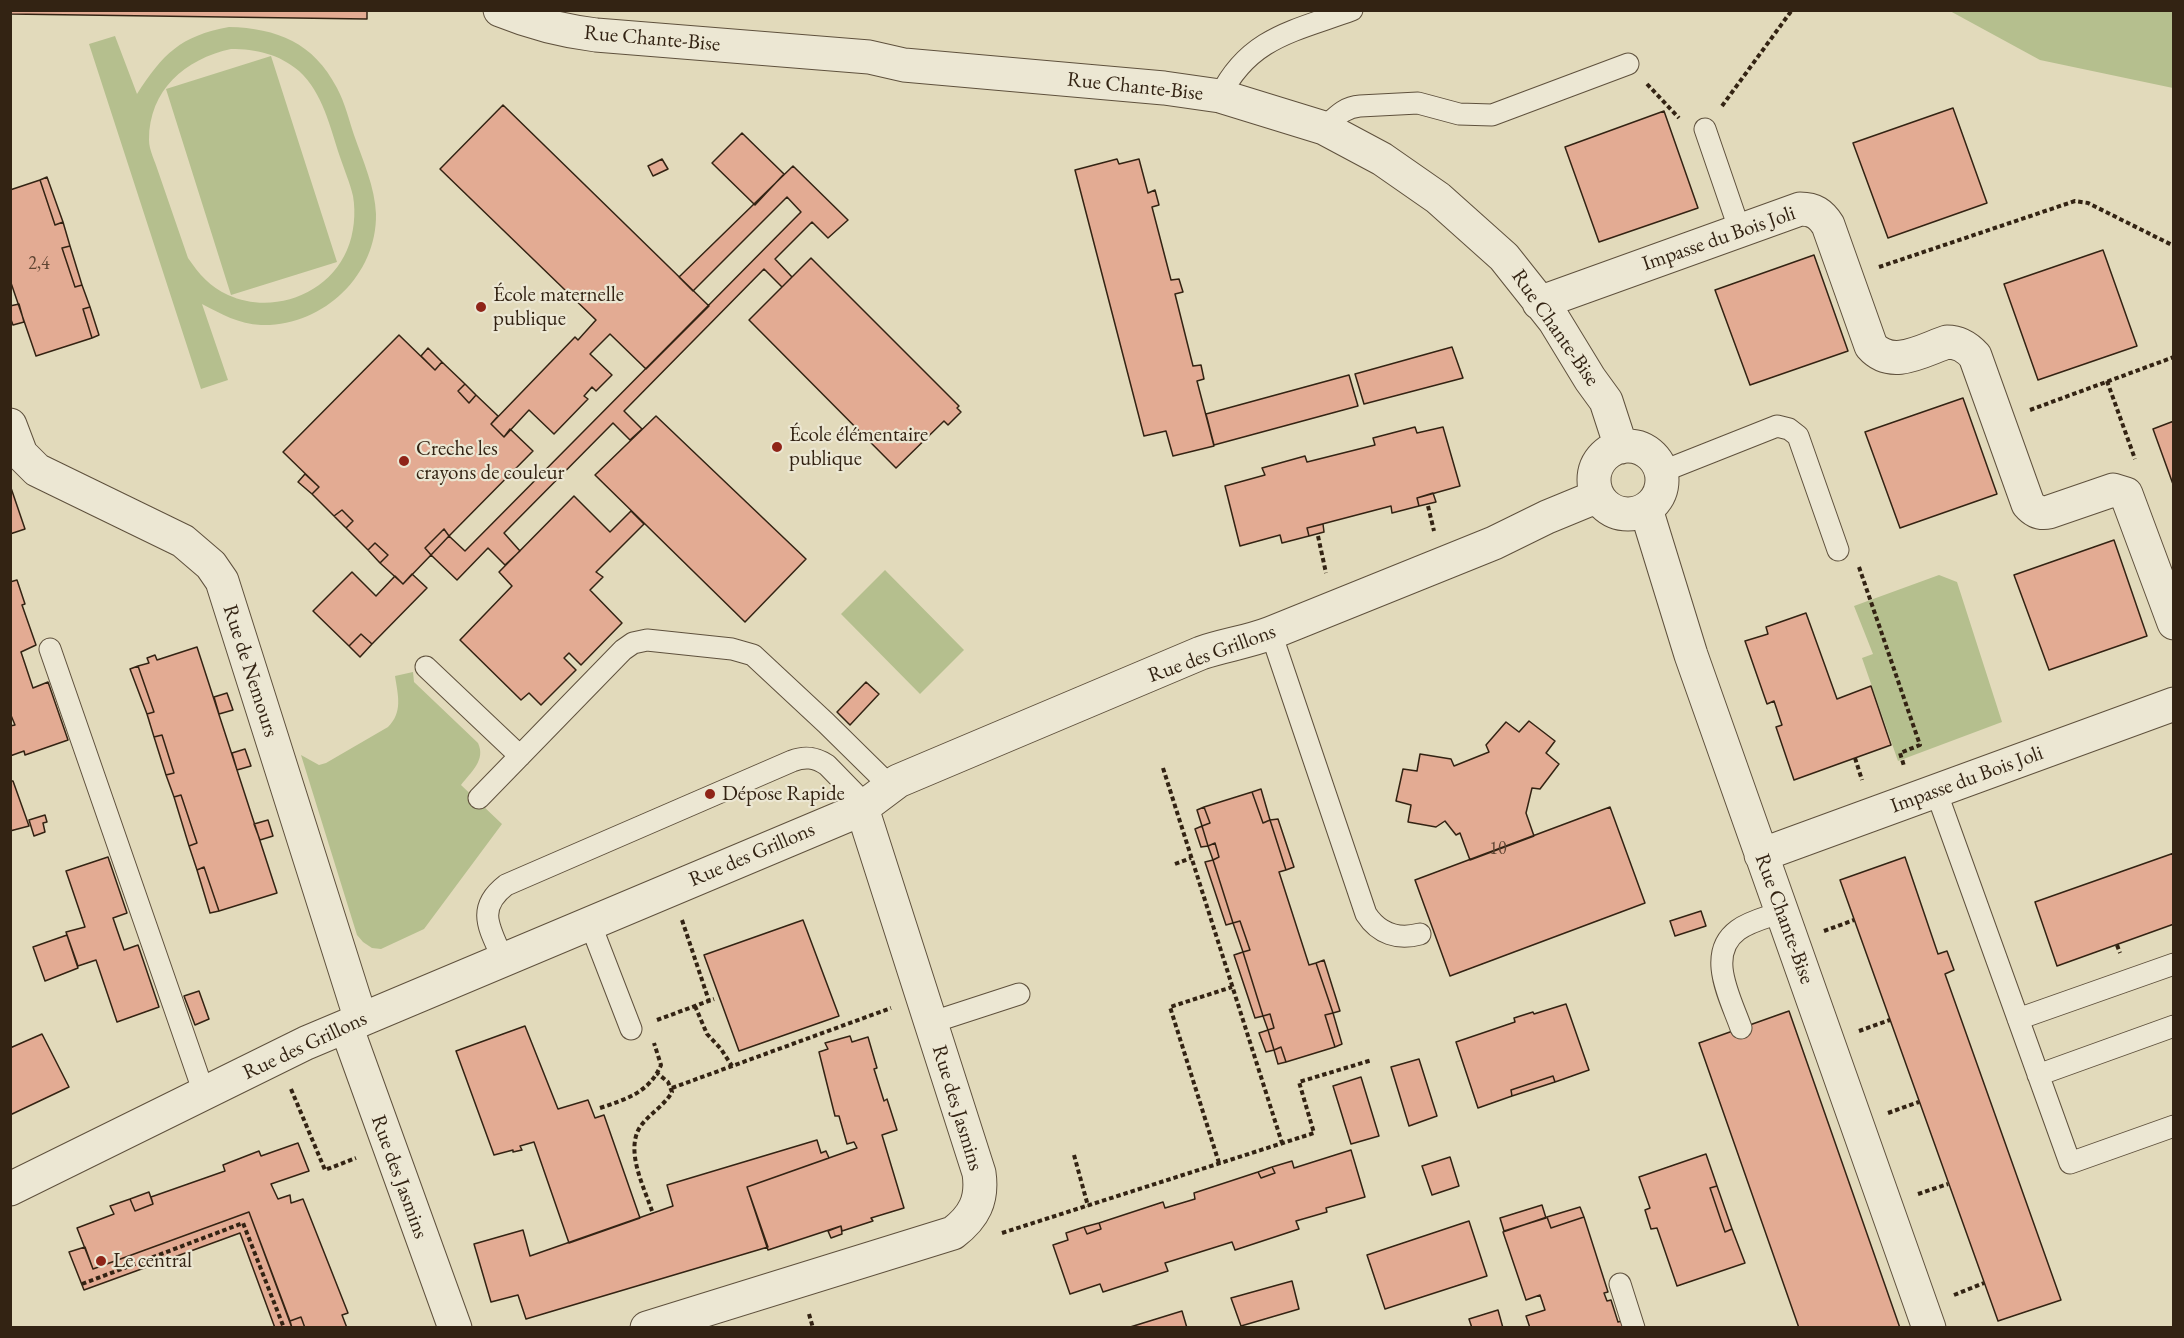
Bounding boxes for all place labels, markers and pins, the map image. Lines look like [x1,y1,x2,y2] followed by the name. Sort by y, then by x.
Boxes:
[493,282,624,332] place label: École maternelle publique
[474,300,488,314] marker: École maternelle publique
[789,422,928,472] place label: École élémentaire publique
[416,436,564,486] place label: Creche les crayons de couleur
[770,440,784,454] marker: École élémentaire publique
[397,454,411,468] marker: Creche les crayons de couleur
[722,781,845,807] place label: Dépose Rapide
[703,787,717,801] marker: Dépose Rapide
[113,1248,192,1274] place label: Le central
[94,1254,108,1268] marker: Le central

